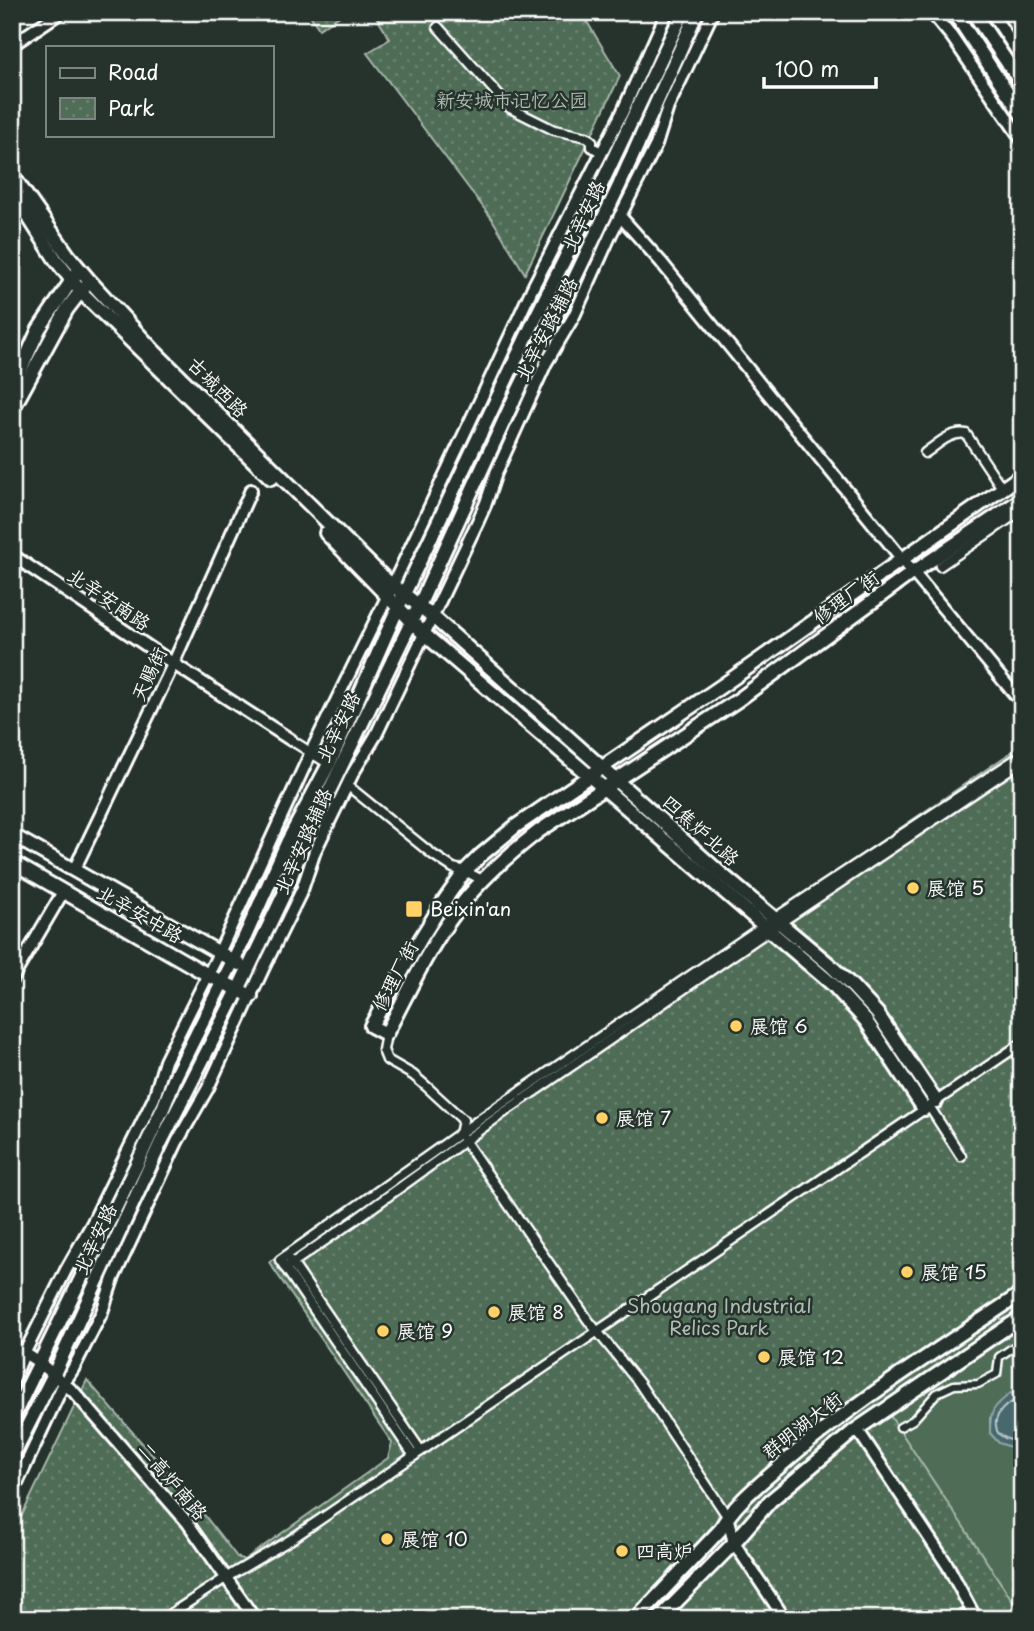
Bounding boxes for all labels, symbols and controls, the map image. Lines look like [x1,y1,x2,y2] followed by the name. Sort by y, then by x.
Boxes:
[46,46,273,136] legend
[764,46,876,90] scale bar
[775,52,839,84] text: 100 m
[108,55,159,87] text: Road
[436,85,588,113] park label: 新安城市记忆公园
[108,91,155,123] text: Park
[553,175,611,256] street label: 北辛安路
[507,271,583,386] street label: 北辛安路辅路
[182,350,255,423] street label: 古城西路
[62,560,157,636] street label: 北辛安南路
[806,563,884,630] street label: 修理厂街
[123,642,173,705] street label: 天赐街
[308,686,366,767] street label: 北辛安路
[266,783,338,898] street label: 北辛安路辅路
[657,787,746,871] street label: 四焦炉北路
[927,873,984,901] place label: 展馆 5
[92,877,189,949] street label: 北辛安中路
[905,880,921,896] marker: 展馆 5
[430,894,511,922] place label: Beixin'an
[404,899,424,919] marker: Beixin'an
[364,935,424,1016] street label: 修理厂街
[750,1011,808,1039] place label: 展馆 6
[728,1018,744,1034] marker: 展馆 6
[616,1103,671,1131] place label: 展馆 7
[594,1110,610,1126] marker: 展馆 7
[65,1198,123,1279] street label: 北辛安路
[921,1257,987,1285] place label: 展馆 15
[899,1264,915,1280] marker: 展馆 15
[626,1291,812,1341] park label: Shougang Industrial Relics Park
[508,1297,564,1325] place label: 展馆 8
[486,1304,502,1320] marker: 展馆 8
[397,1316,453,1344] place label: 展馆 9
[375,1323,391,1339] marker: 展馆 9
[778,1342,844,1370] place label: 展馆 12
[756,1349,772,1365] marker: 展馆 12
[755,1384,847,1464] street label: 群明湖大街
[133,1435,215,1526] street label: 二高炉南路
[401,1524,468,1552] place label: 展馆 10
[379,1531,395,1547] marker: 展馆 10
[636,1536,693,1564] place label: 四高炉
[614,1543,630,1559] marker: 四高炉

